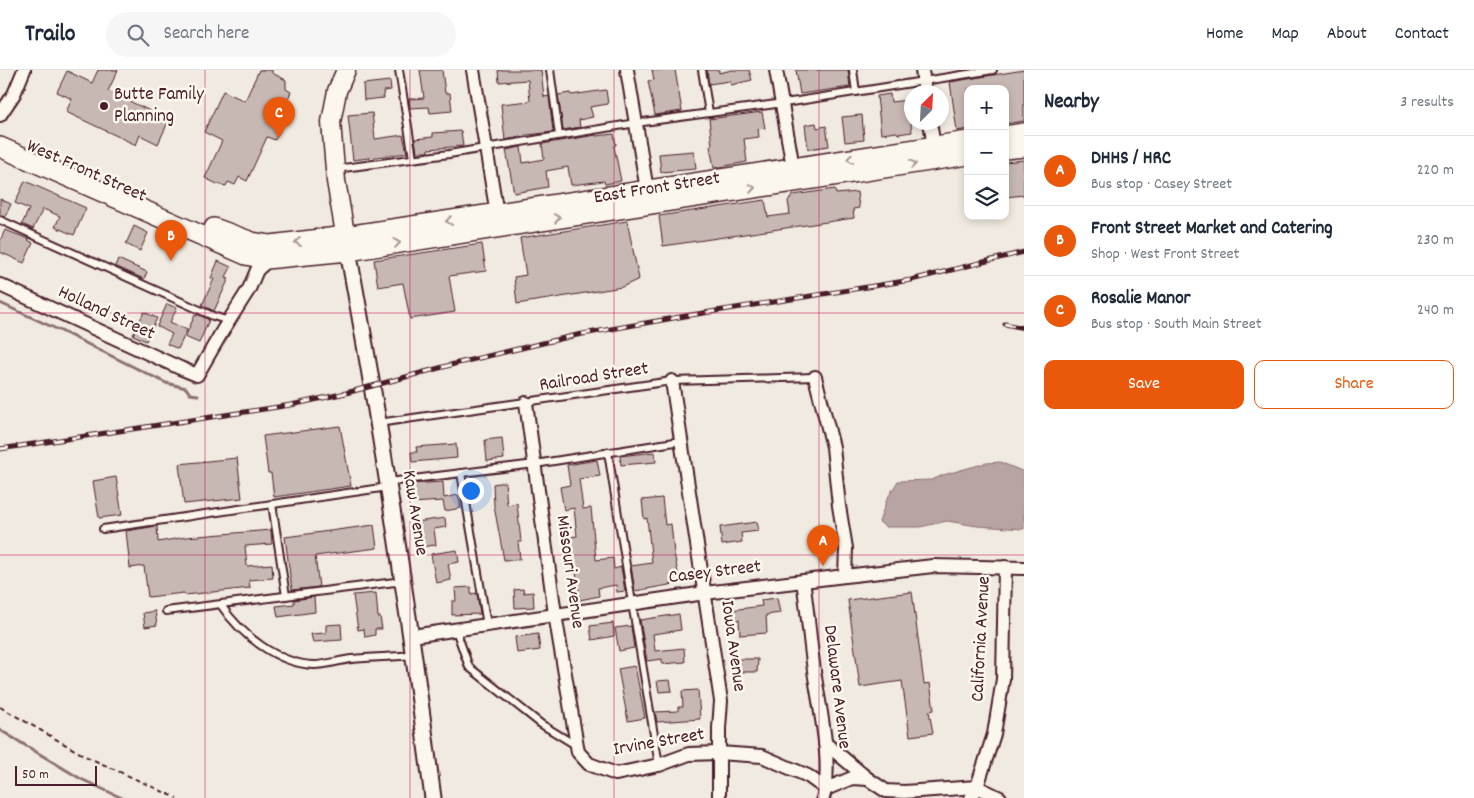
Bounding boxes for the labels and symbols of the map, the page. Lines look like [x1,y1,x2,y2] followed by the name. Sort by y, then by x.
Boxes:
[114,82,204,131] place label: Butte Family Planning
[904,85,949,130] north arrow
[263,97,295,138] pin: C
[98,100,110,112] marker: Butte Family Planning
[22,133,150,211] street label: West Front Street
[846,154,855,164] one-way arrow
[909,159,917,169] one-way arrow
[592,166,722,212] street label: East Front Street
[748,183,757,193] one-way arrow
[553,214,562,224] one-way arrow
[445,215,453,226] one-way arrow
[155,220,187,261] pin: B
[293,236,301,247] one-way arrow
[392,239,401,249] one-way arrow
[53,280,159,348] street label: Holland Street
[538,356,650,400] street label: Railroad Street
[394,468,434,558] street label: Kaw Avenue
[458,478,484,504] your location
[548,514,590,630] street label: Missouri Avenue
[807,525,839,566] pin: A
[667,554,763,592] street label: Casey Street
[965,575,999,703] street label: California Avenue
[712,599,752,693] street label: Iowa Avenue
[815,624,857,750] street label: Delaware Avenue
[611,722,707,764] street label: Irvine Street
[15,763,98,786] scale bar

